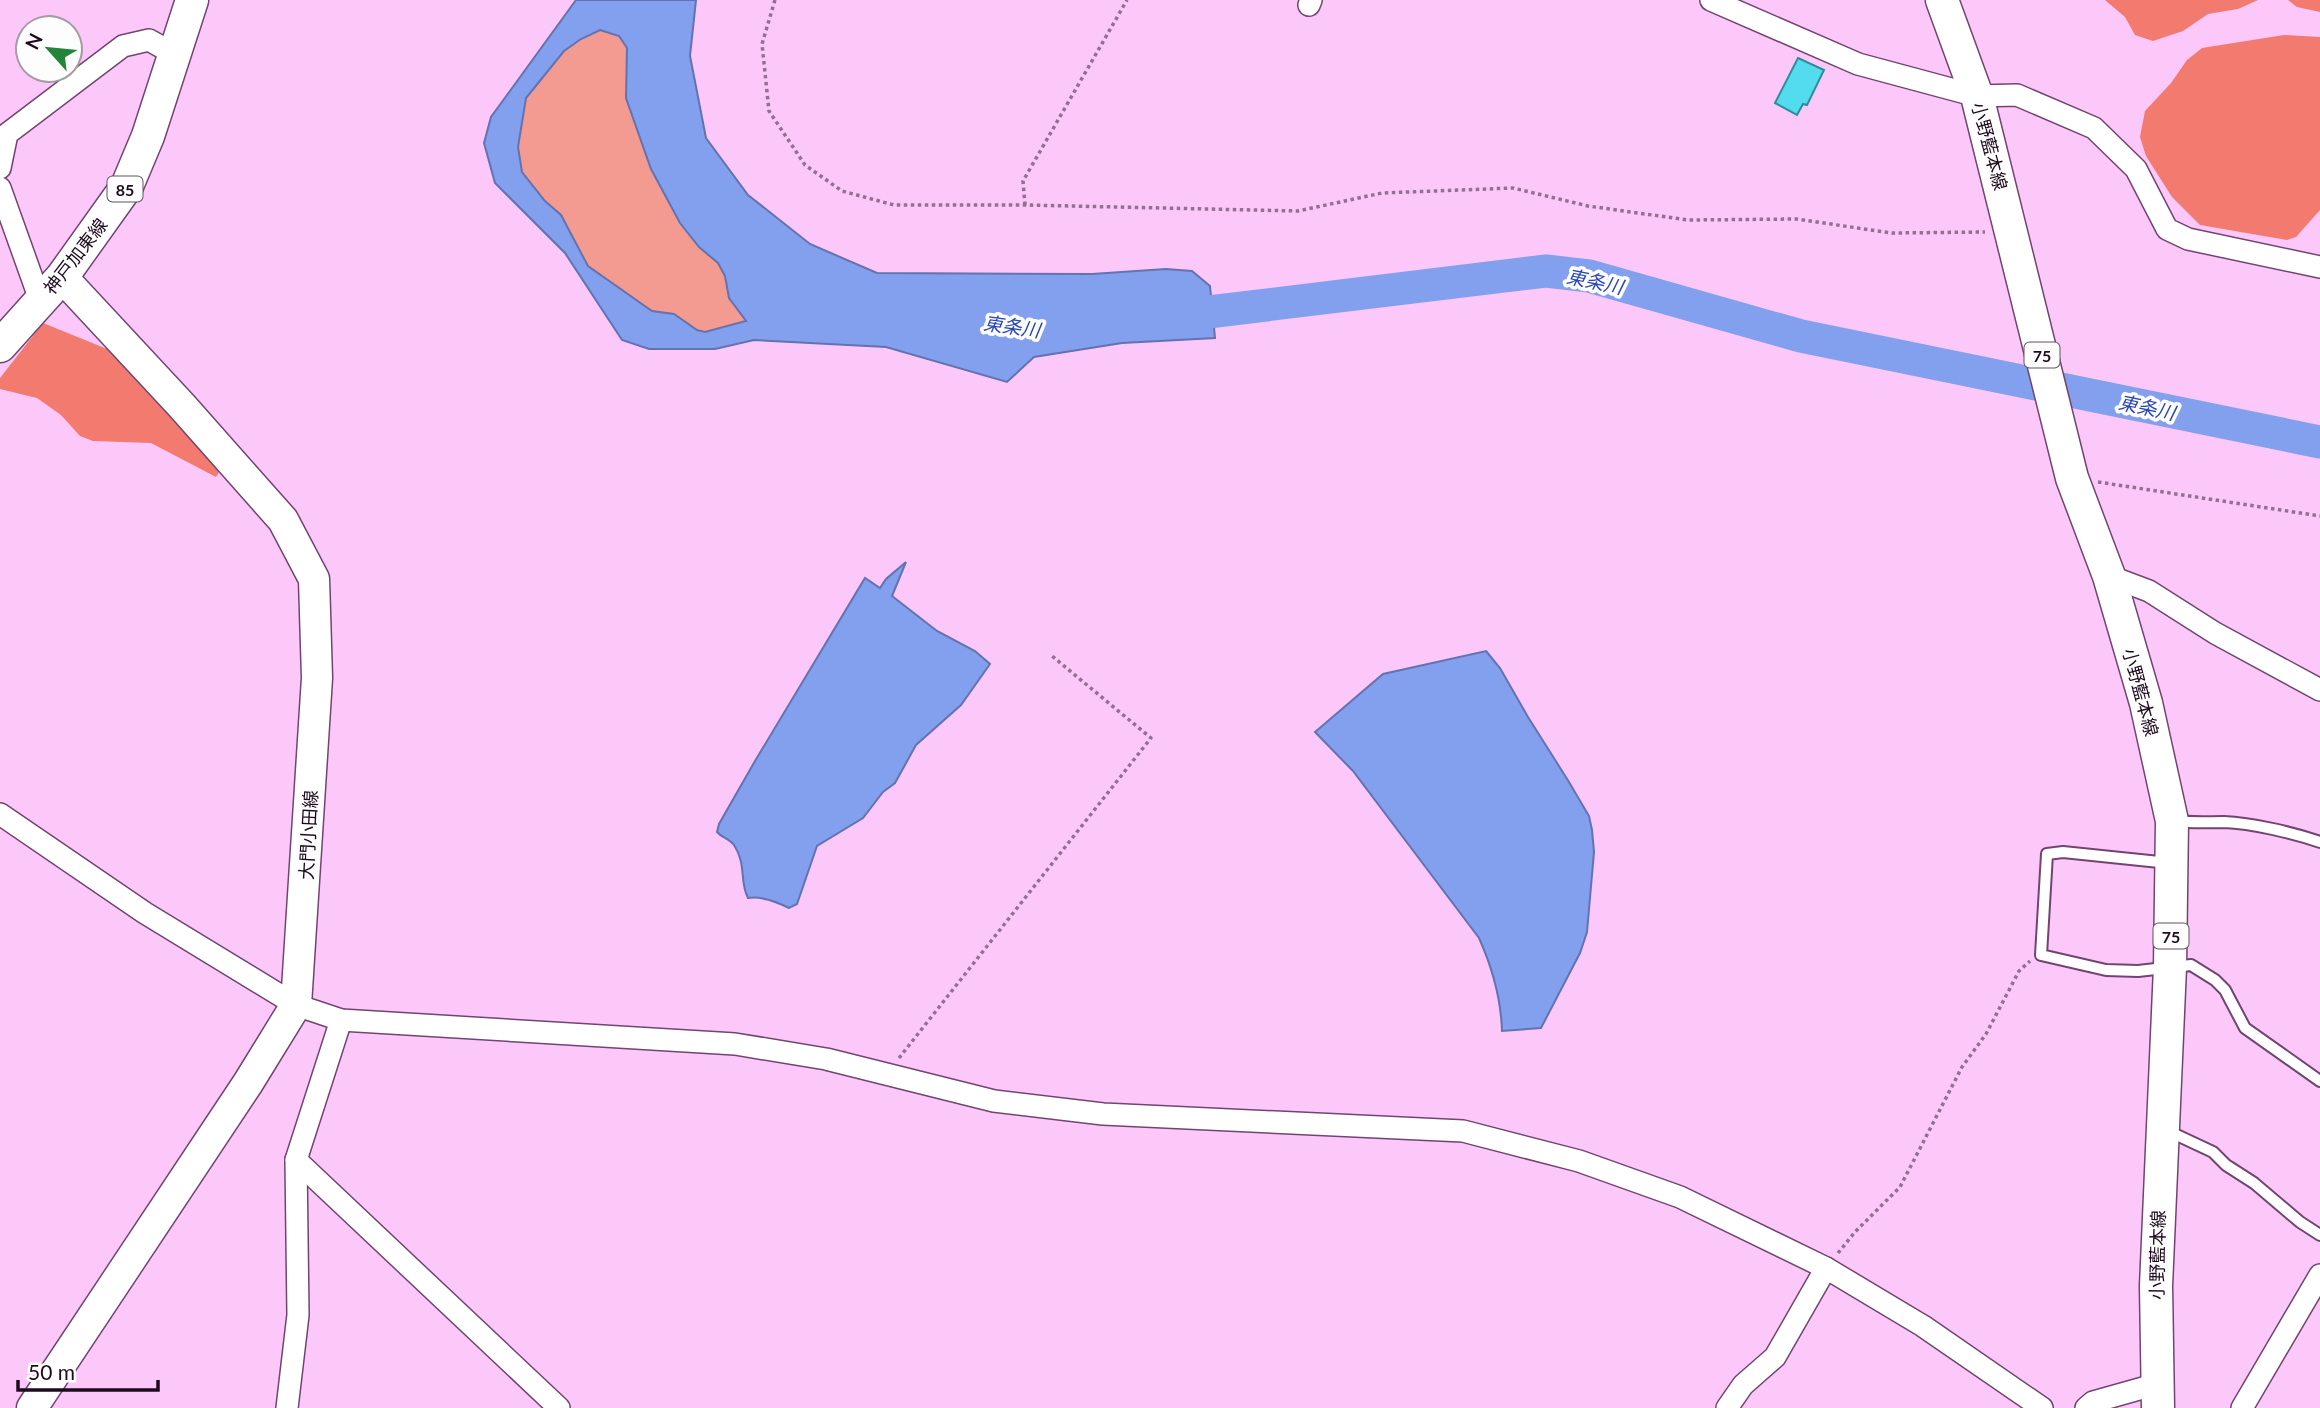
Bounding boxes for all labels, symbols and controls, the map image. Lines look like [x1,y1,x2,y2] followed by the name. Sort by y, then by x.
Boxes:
[14,14,84,84] north arrow
[20,29,47,53] text: N
[1968,100,2012,192] street label: 小野藍本線
[108,176,142,202] road number: 85
[39,214,111,298] street label: 神戸加東線
[1565,264,1627,299] water label: 東条川
[982,311,1044,342] water label: 東条川
[2024,342,2060,368] road number: 75
[2117,390,2179,425] water label: 東条川
[2119,646,2163,738] street label: 小野藍本線
[295,789,321,881] street label: 大門小田線
[2154,924,2188,948] road number: 75
[2145,1210,2169,1300] street label: 小野藍本線
[18,1348,158,1392] scale bar
[28,1359,75,1384] text: 50 m

